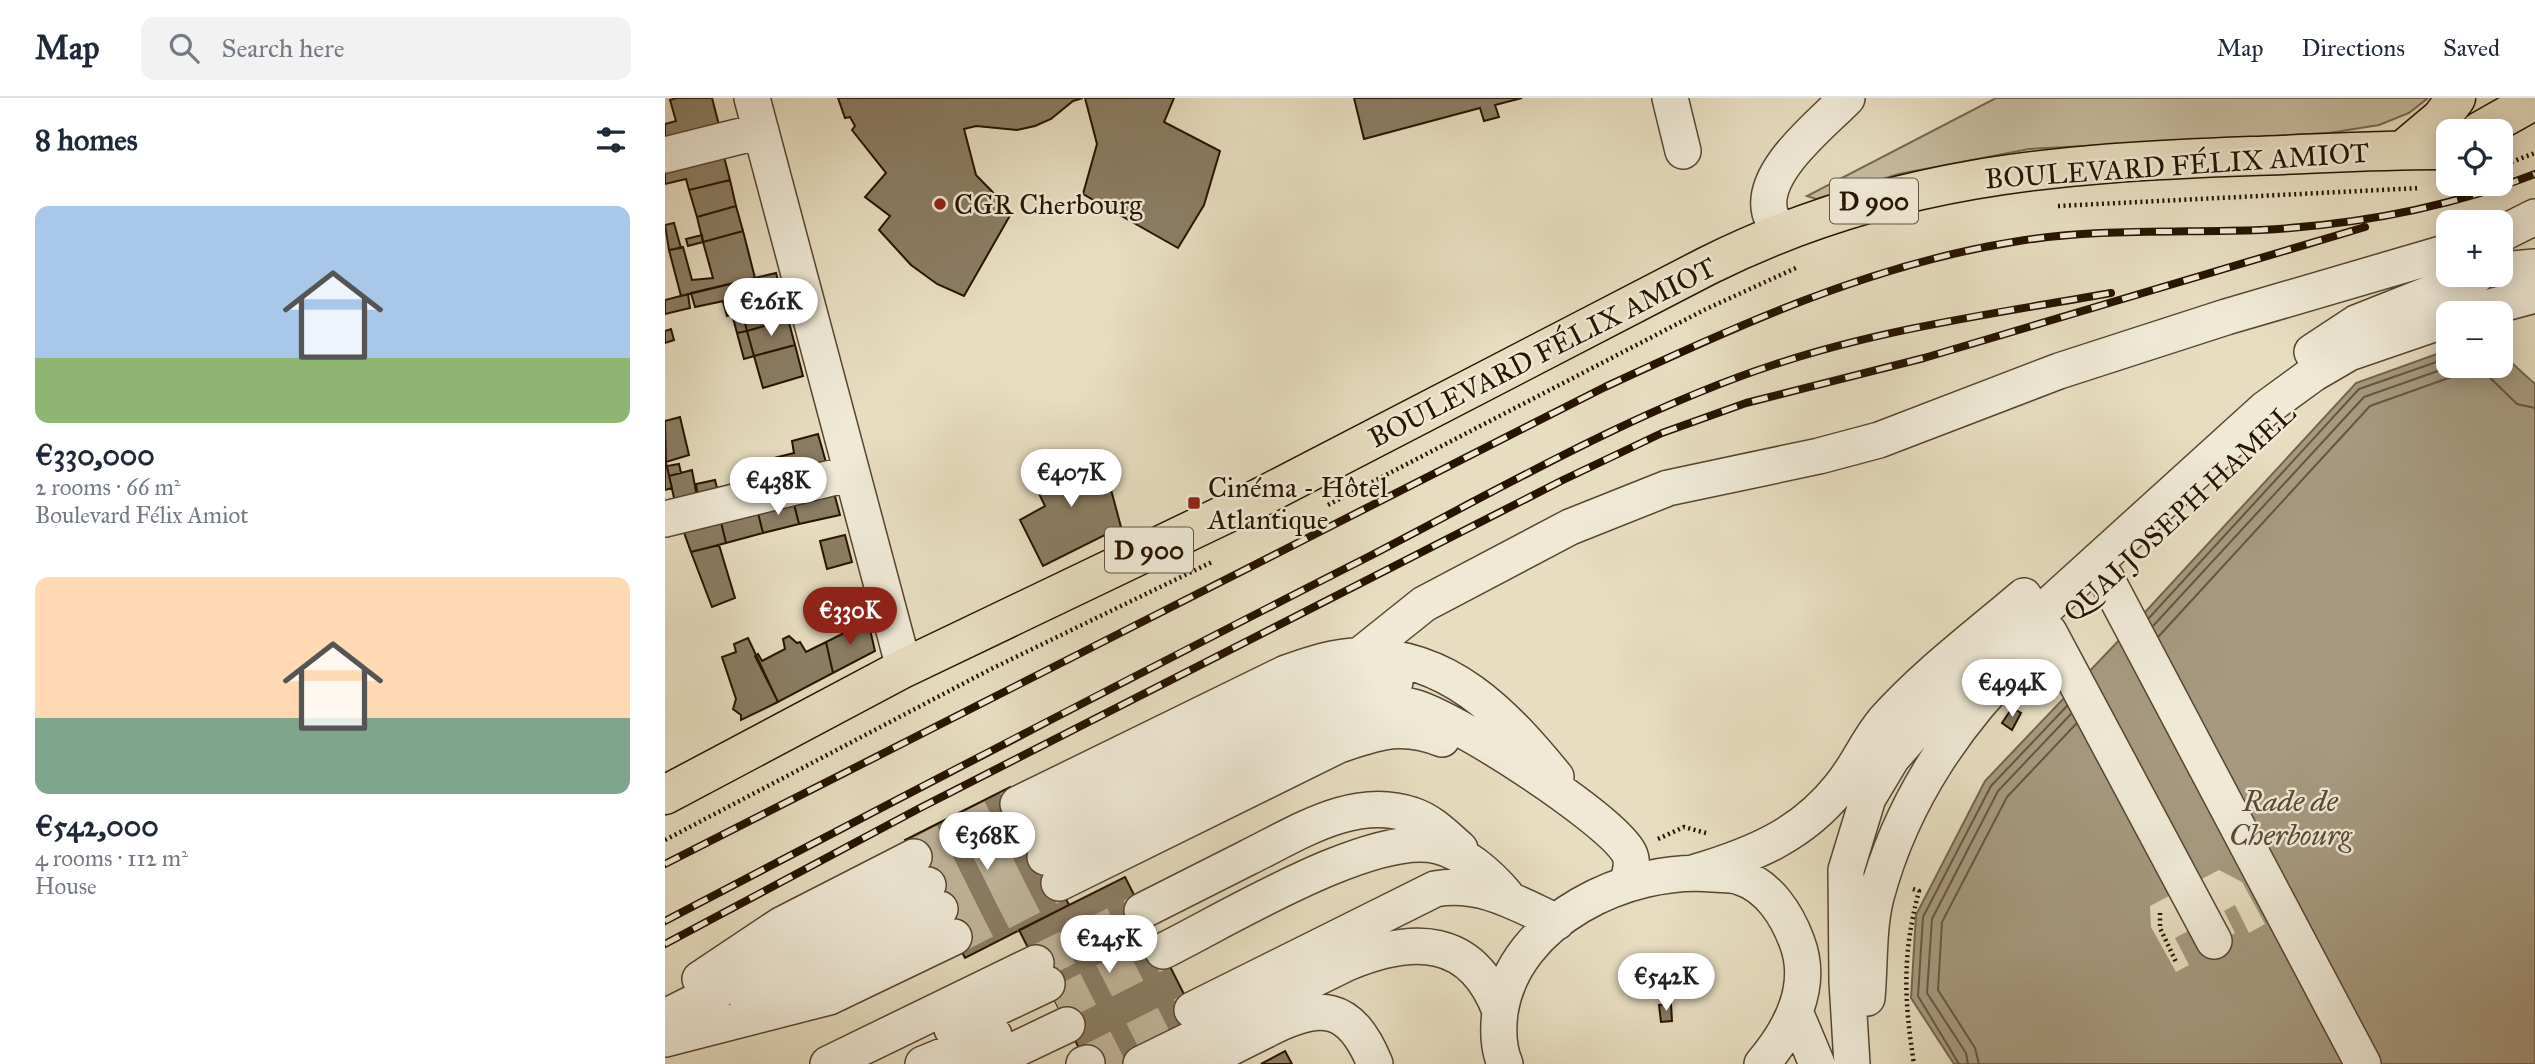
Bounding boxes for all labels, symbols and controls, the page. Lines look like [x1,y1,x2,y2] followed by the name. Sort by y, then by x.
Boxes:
[141,17,631,80] search box
[35,28,99,68] text: Map
[165,29,203,67] icon: search
[221,32,345,64] text: Search here
[2217,33,2264,63] text: Map
[2302,33,2405,63] text: Directions
[2443,33,2500,63] text: Saved
[2436,119,2513,378] map controls
[2436,119,2513,196] button: locate
[592,121,630,159] icon: filters
[35,122,138,158] text: 8 homes
[1984,135,2370,196] street label: BOULEVARD FÉLIX AMIOT
[1830,178,1918,223] road number: D 900
[954,187,1143,222] place label: CGR Cherbourg
[932,196,948,212] marker: CGR Cherbourg
[2436,210,2513,287] button: +
[1363,249,1722,455] street label: BOULEVARD FÉLIX AMIOT
[270,252,396,378] icon: home
[722,278,820,338] pin: €261K
[740,287,802,315] text: €261K
[2436,301,2513,378] button: −
[2056,395,2303,629] street label: QUAI JOSEPH HAMEL
[35,437,155,473] text: €330,000
[1022,450,1120,509] pin: €407K
[729,458,827,517] pin: €438K
[1037,458,1105,486] text: €407K
[746,466,810,494] text: €438K
[1207,470,1388,537] place label: Cinéma - Hôtel Atlantique
[35,473,180,501] text: 2 rooms · 66 m²
[1186,495,1202,511] marker: Cinéma - Hôtel Atlantique
[35,501,248,529] text: Boulevard Félix Amiot
[1105,528,1193,572] road number: D 900
[801,588,899,647] pin: €330K
[819,596,881,624] text: €330K
[270,623,396,749] icon: home
[1963,660,2061,719] pin: €494K
[1978,668,2046,696] text: €494K
[2229,783,2353,853] water label: Rade de Cherbourg
[35,808,159,844] text: €542,000
[938,812,1036,872] pin: €368K
[955,821,1019,849] text: €368K
[35,844,188,872] text: 4 rooms · 112 m²
[35,872,97,900] text: House
[1060,916,1158,975] pin: €245K
[1076,924,1142,952] text: €245K
[1617,954,1715,1013] pin: €542K
[1634,962,1698,990] text: €542K

